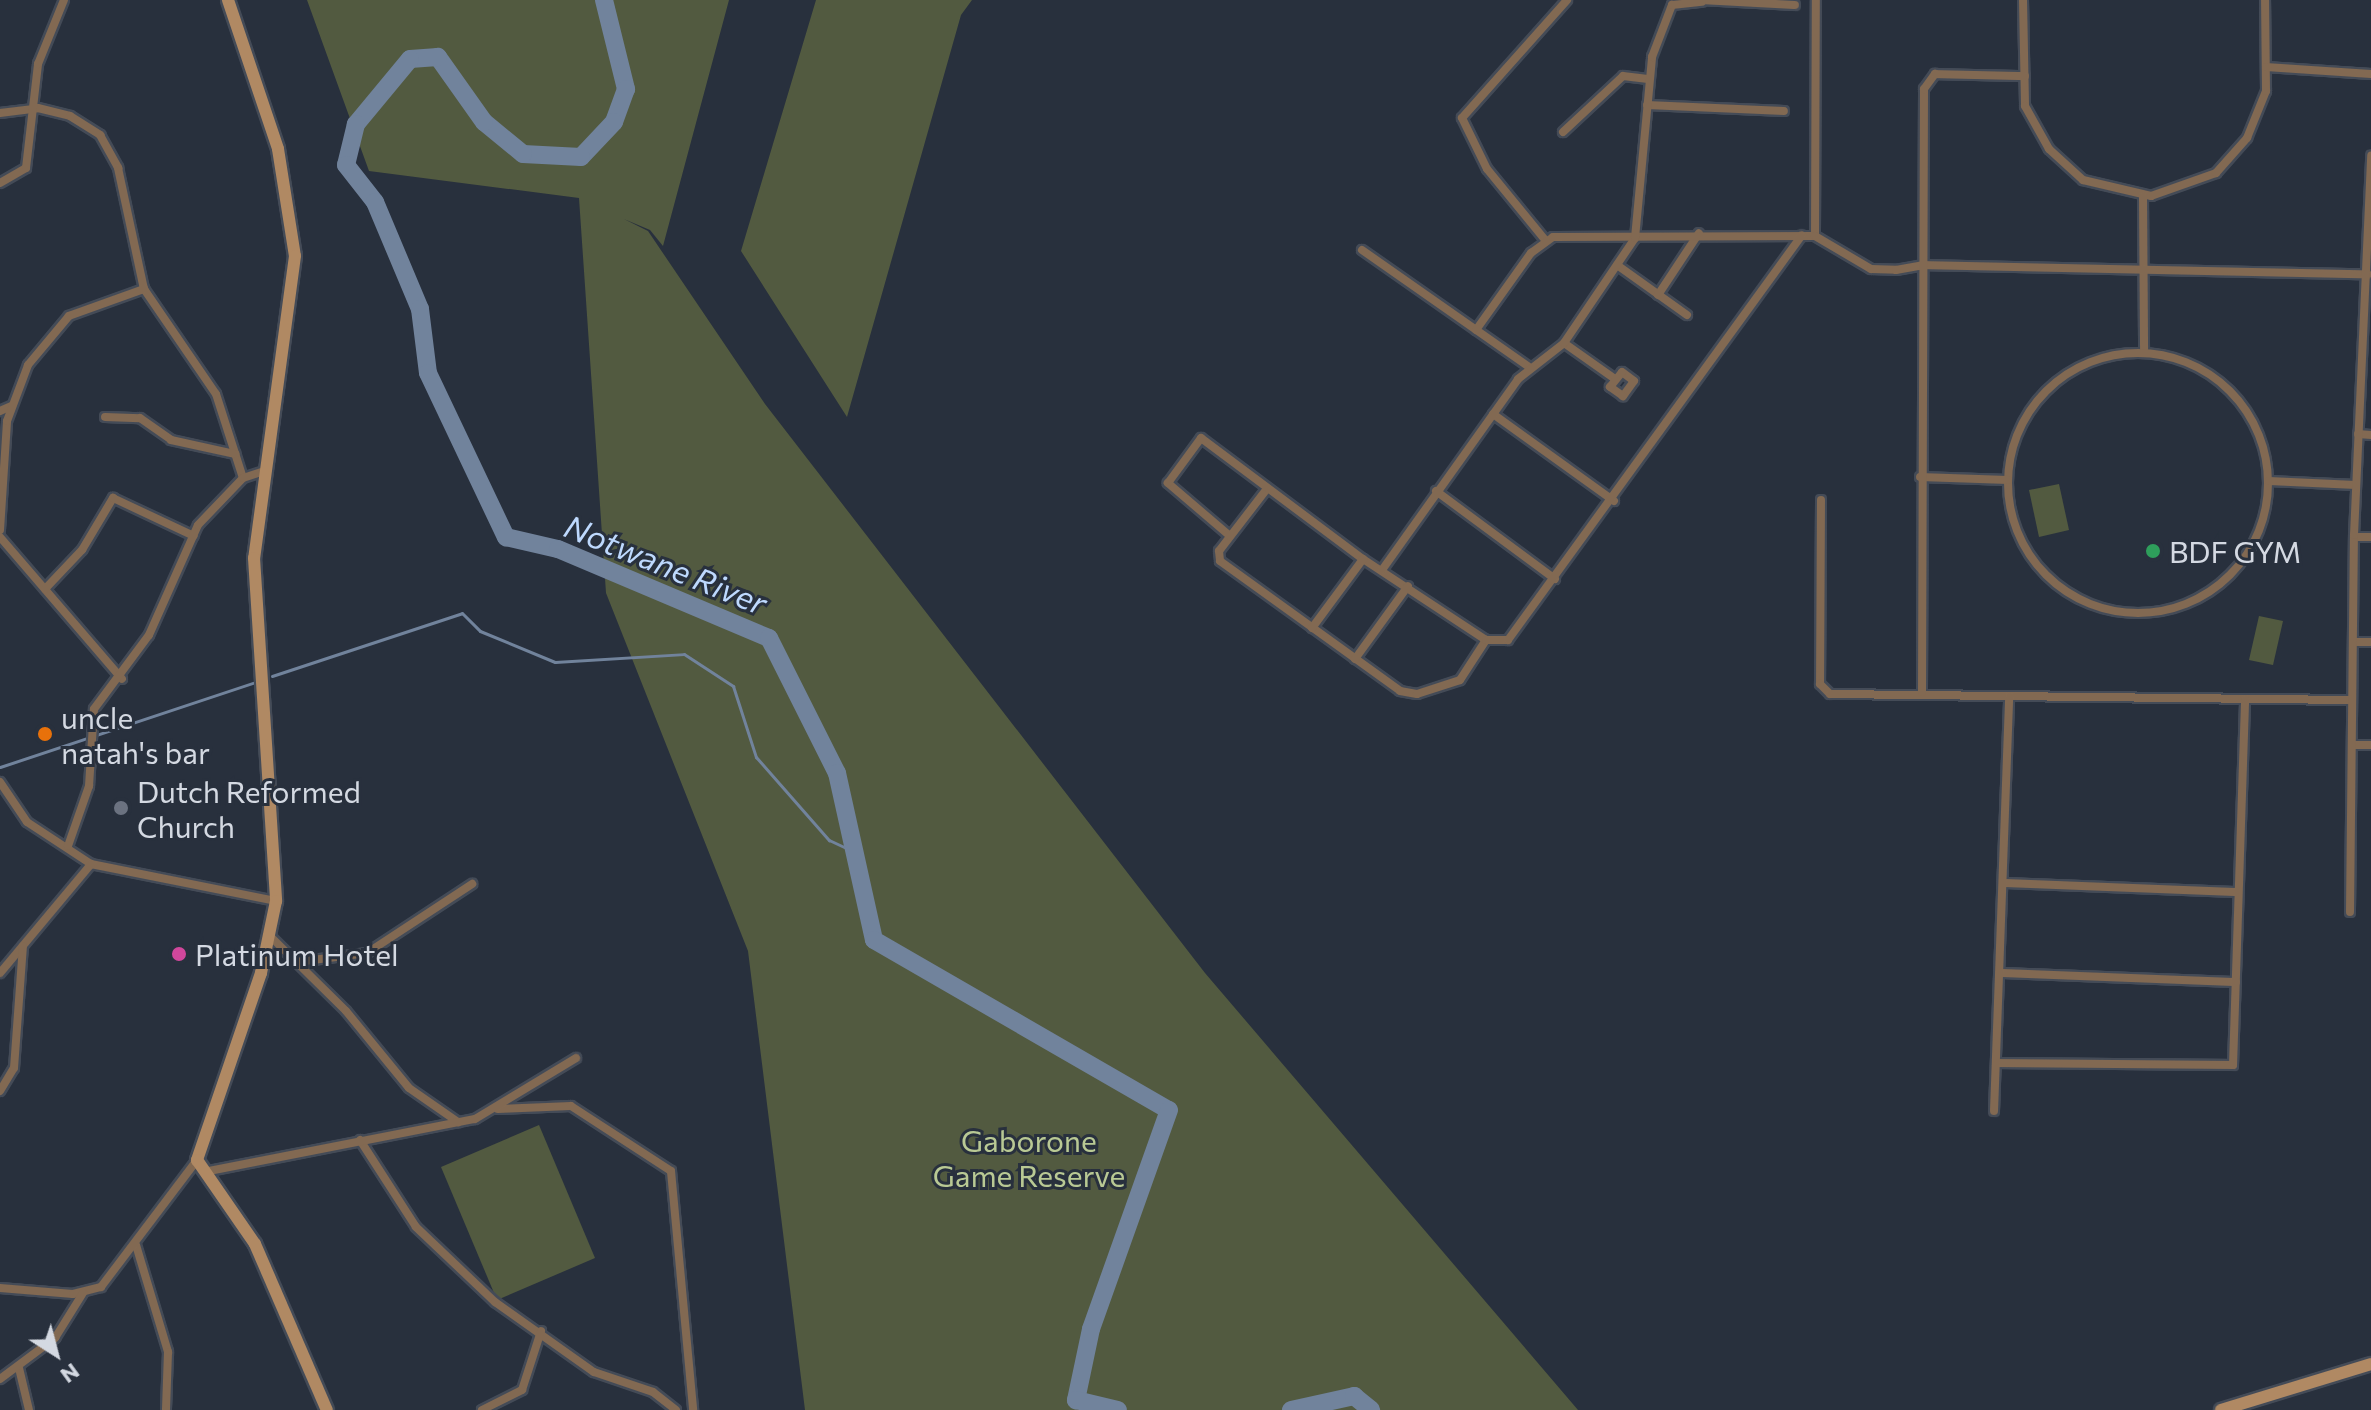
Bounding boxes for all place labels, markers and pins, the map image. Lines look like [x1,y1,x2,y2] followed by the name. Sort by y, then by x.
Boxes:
[2169,533,2301,569] place label: BDF GYM
[2144,542,2162,560] marker: BDF GYM
[61,699,210,770] place label: uncle natah's bar
[36,725,54,743] marker: uncle natah's bar
[137,773,361,844] place label: Dutch Reformed Church
[112,799,130,817] marker: Dutch Reformed Church
[195,936,399,972] place label: Platinum Hotel
[170,945,188,963] marker: Platinum Hotel

